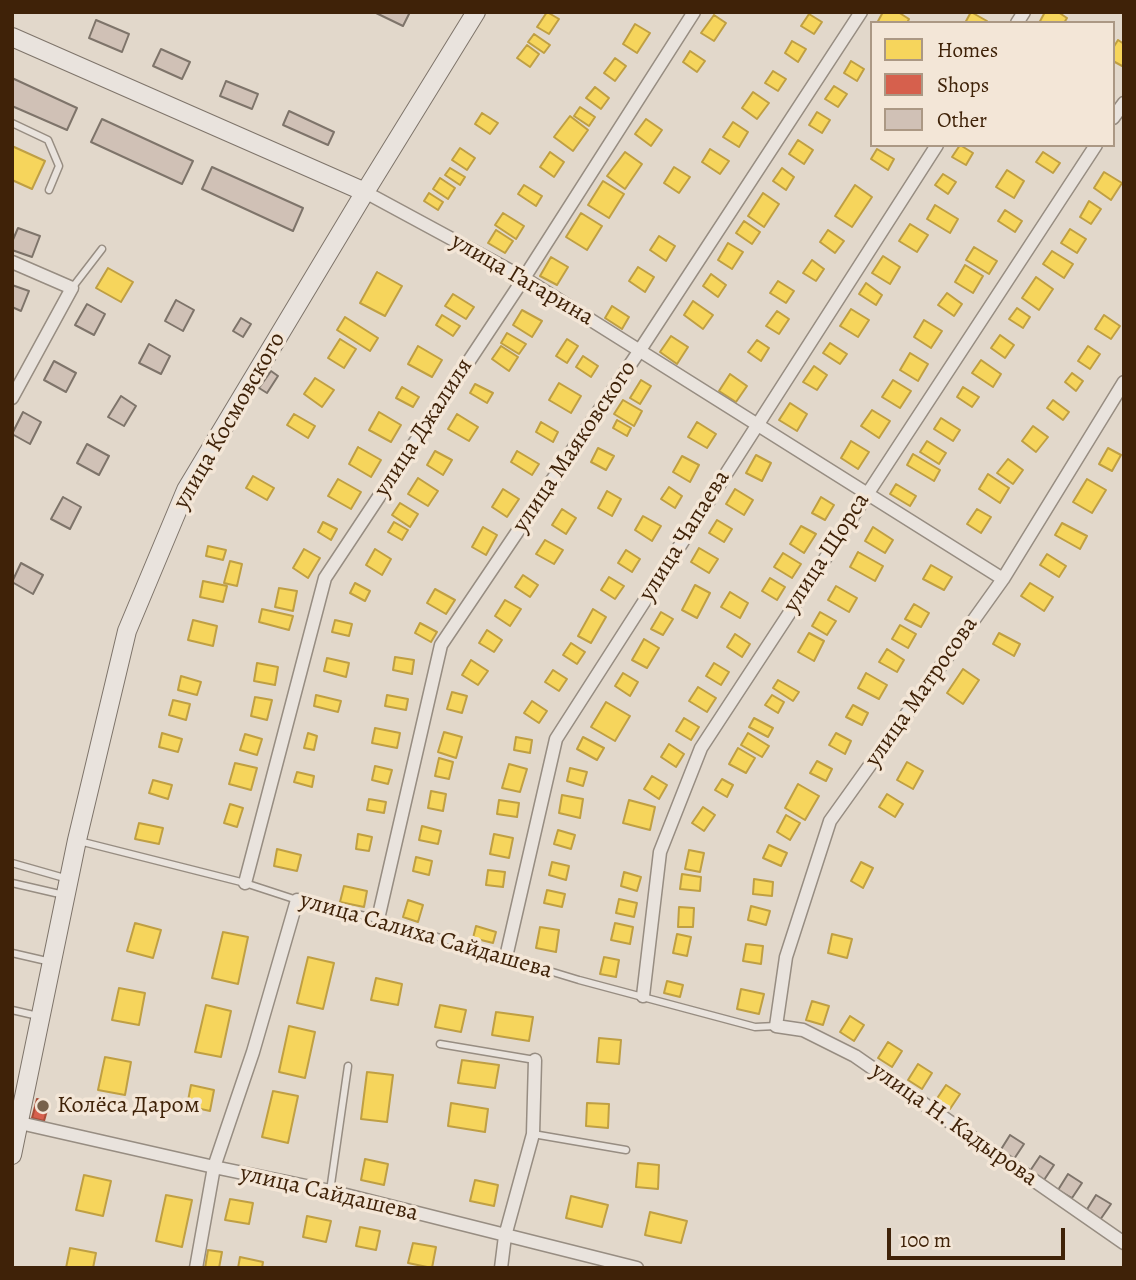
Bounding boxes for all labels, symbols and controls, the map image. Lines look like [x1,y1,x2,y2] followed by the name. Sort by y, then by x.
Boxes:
[870,21,1115,147] legend
[937,36,998,64] text: Homes
[937,71,989,99] text: Shops
[937,106,987,134] text: Other
[445,227,599,333] street label: улица Гагарина
[168,327,292,515] street label: улица Космовского
[368,353,480,503] street label: улица Джалиля
[507,356,643,538] street label: улица Маяковского
[633,465,737,607] street label: улица Чапаева
[778,488,876,618] street label: улица Щорса
[859,611,985,773] street label: улица Матросова
[296,886,556,986] street label: улица Салиха Сайдашева
[865,1057,1043,1193] street label: улица Н. Кадырова
[57,1092,200,1120] place label: Колёса Даром
[35,1098,51,1114] marker: Колёса Даром
[237,1159,421,1229] street label: улица Сайдашева
[891,1214,1070,1258] scale bar
[900,1226,951,1254] text: 100 m

